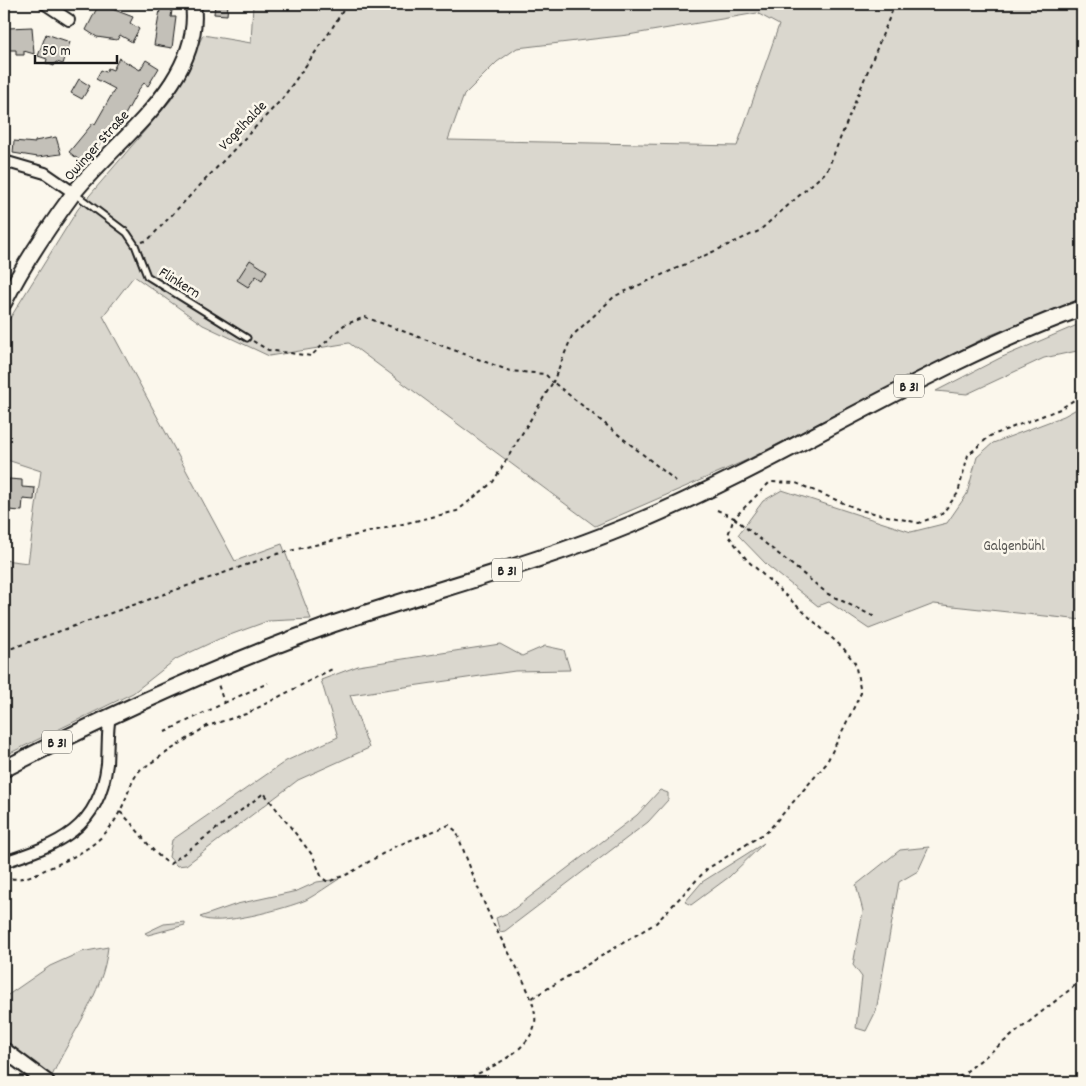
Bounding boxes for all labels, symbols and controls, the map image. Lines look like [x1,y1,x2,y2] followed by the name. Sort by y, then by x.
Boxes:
[35,32,118,64] scale bar
[42,41,71,63] text: 50 m
[214,96,273,156] street label: Vogelhalde
[60,106,136,187] street label: Owinger Straße
[154,262,204,305] street label: Flinkern
[894,374,924,398] road number: B 31
[983,536,1045,558] park label: Galgenbühl
[492,558,522,582] road number: B 31
[42,730,72,754] road number: B 31

